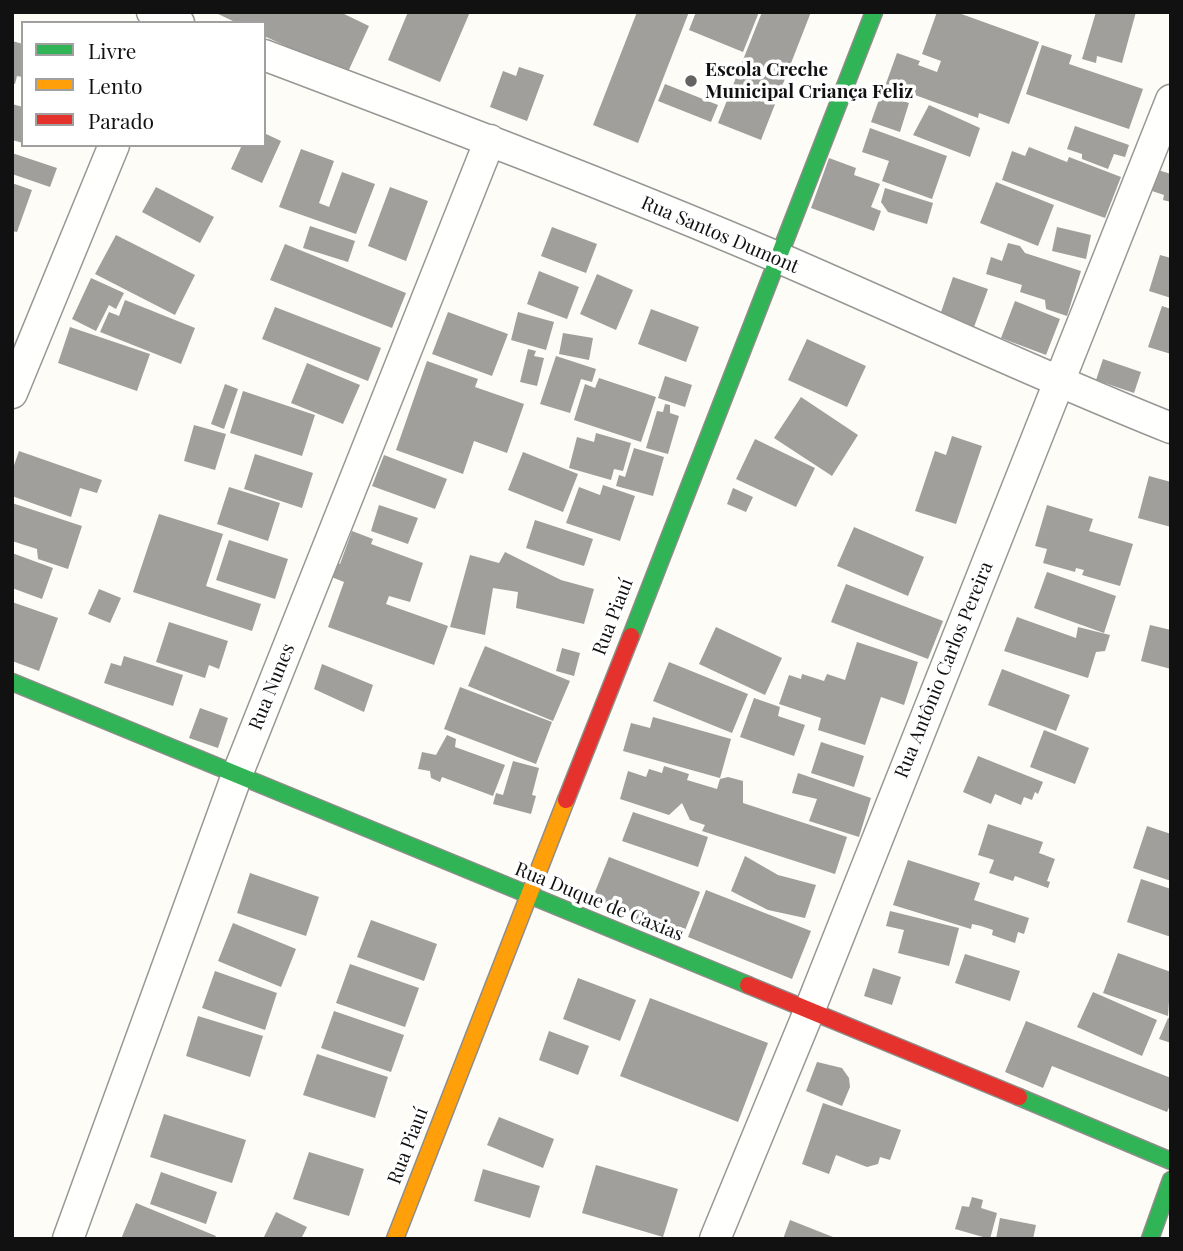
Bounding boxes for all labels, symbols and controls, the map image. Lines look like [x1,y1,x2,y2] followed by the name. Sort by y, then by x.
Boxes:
[21,21,266,147] legend
[88,36,136,64] text: Livre
[705,59,913,103] place label: Escola Creche Municipal Criança Feliz
[88,71,142,99] text: Lento
[683,73,699,89] marker: Escola Creche Municipal Criança Feliz
[88,106,154,134] text: Parado
[638,191,802,279] street label: Rua Santos Dumont
[890,559,998,781] street label: Rua Antônio Carlos Pereira
[588,575,638,659] street label: Rua Piauí
[244,640,300,734] street label: Rua Nunes
[511,858,687,946] street label: Rua Duque de Caxias
[383,1104,433,1188] street label: Rua Piauí

